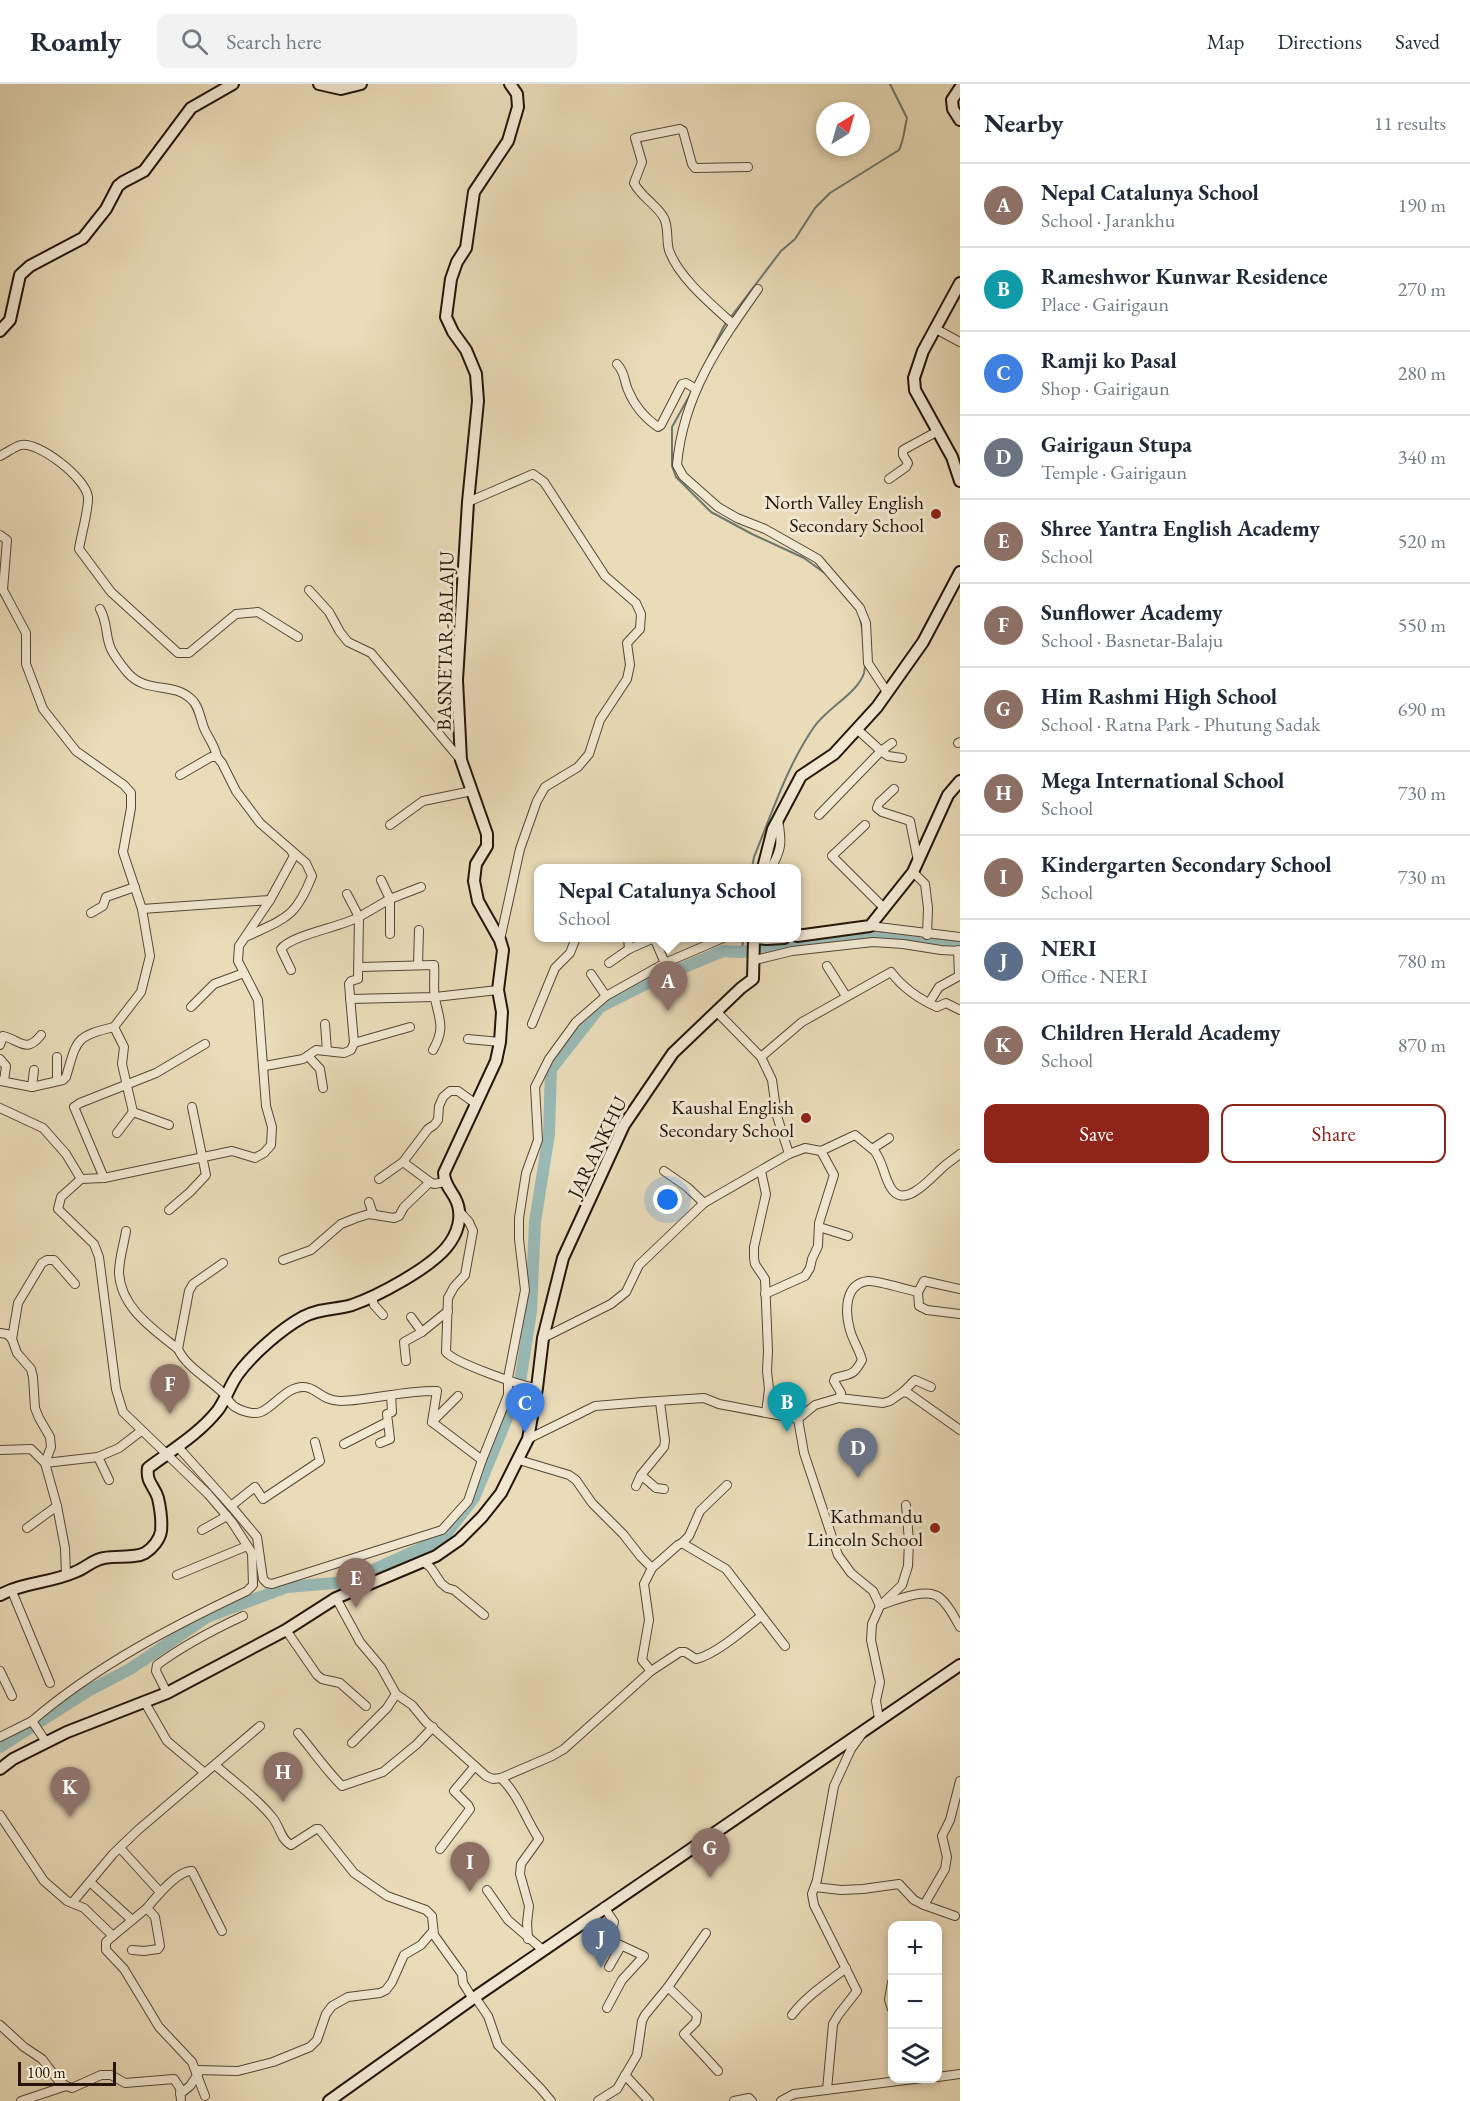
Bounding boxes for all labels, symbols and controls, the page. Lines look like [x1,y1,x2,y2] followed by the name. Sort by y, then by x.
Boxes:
[157,14,577,68] search box
[30,23,121,59] text: Roamly
[178,25,211,58] icon: search
[226,27,322,56] text: Search here
[1207,28,1244,55] text: Map
[1277,28,1362,55] text: Directions
[1395,28,1440,55] text: Saved
[816,102,870,156] north arrow
[984,106,1064,140] text: Nearby
[1374,110,1446,136] text: 11 results
[1041,178,1259,207] text: Nepal Catalunya School
[996,192,1011,218] text: A
[1398,192,1446,218] text: 190 m
[1041,207,1175,233] text: School · Jarankhu
[1041,262,1328,291] text: Rameshwor Kunwar Residence
[997,276,1010,302] text: B
[1398,276,1446,302] text: 270 m
[1041,291,1169,317] text: Place · Gairigaun
[1041,346,1177,375] text: Ramji ko Pasal
[996,360,1011,386] text: C
[1398,360,1446,386] text: 280 m
[1041,375,1170,401] text: Shop · Gairigaun
[1041,430,1192,459] text: Gairigaun Stupa
[996,444,1011,470] text: D
[1398,444,1446,470] text: 340 m
[1041,459,1187,485] text: Temple · Gairigaun
[764,489,924,538] place label: North Valley English Secondary School
[929,507,943,521] marker: North Valley English Secondary School
[1041,514,1320,543] text: Shree Yantra English Academy
[998,528,1009,554] text: E
[1398,528,1446,554] text: 520 m
[1041,543,1093,569] text: School
[430,551,460,731] street label: BASNETAR-BALAJU
[1041,598,1223,627] text: Sunflower Academy
[998,612,1009,638] text: F
[1398,612,1446,638] text: 550 m
[1041,627,1223,653] text: School · Basnetar-Balaju
[1041,682,1277,711] text: Him Rashmi High School
[996,696,1011,722] text: G
[1398,696,1446,722] text: 690 m
[1041,711,1320,737] text: School · Ratna Park - Phutung Sadak
[1041,766,1284,795] text: Mega International School
[995,780,1012,806] text: H
[1398,780,1446,806] text: 730 m
[1041,795,1093,821] text: School
[1041,850,1331,879] text: Kindergarten Secondary School
[534,864,801,942] popup
[1000,864,1007,890] text: I
[1398,864,1446,890] text: 730 m
[559,876,776,905] text: Nepal Catalunya School
[1041,879,1093,905] text: School
[559,905,611,931] text: School
[1041,934,1096,963] text: NERI
[1000,948,1007,974] text: J
[1398,948,1446,974] text: 780 m
[648,962,688,1011] pin: A
[1041,963,1148,989] text: Office · NERI
[1041,1018,1281,1047] text: Children Herald Academy
[996,1032,1011,1058] text: K
[1398,1032,1446,1058] text: 870 m
[1041,1047,1093,1073] text: School
[560,1092,633,1204] street label: JARANKHU
[659,1094,794,1143] place label: Kaushal English Secondary School
[984,1104,1209,1163] button: Save
[1221,1104,1446,1163] button: Share
[799,1111,813,1125] marker: Kaushal English Secondary School
[653,1185,682,1214] your location
[150,1364,190,1414] pin: F
[768,1382,806,1432] pin: B
[506,1384,544,1433] pin: C
[838,1428,878,1478] pin: D
[807,1503,923,1552] place label: Kathmandu Lincoln School
[928,1521,942,1535] marker: Kathmandu Lincoln School
[336,1558,376,1608] pin: E
[264,1752,302,1802] pin: H
[50,1768,90,1817] pin: K
[690,1828,730,1878] pin: G
[450,1842,490,1892] pin: I
[582,1918,620,1968] pin: J
[888,1921,942,2083] map controls
[888,1921,942,1975] button: +
[888,1975,942,2029] button: −
[888,2029,942,2083] button: layers
[18,2059,116,2086] scale bar
[27,2062,66,2083] text: 100 m

